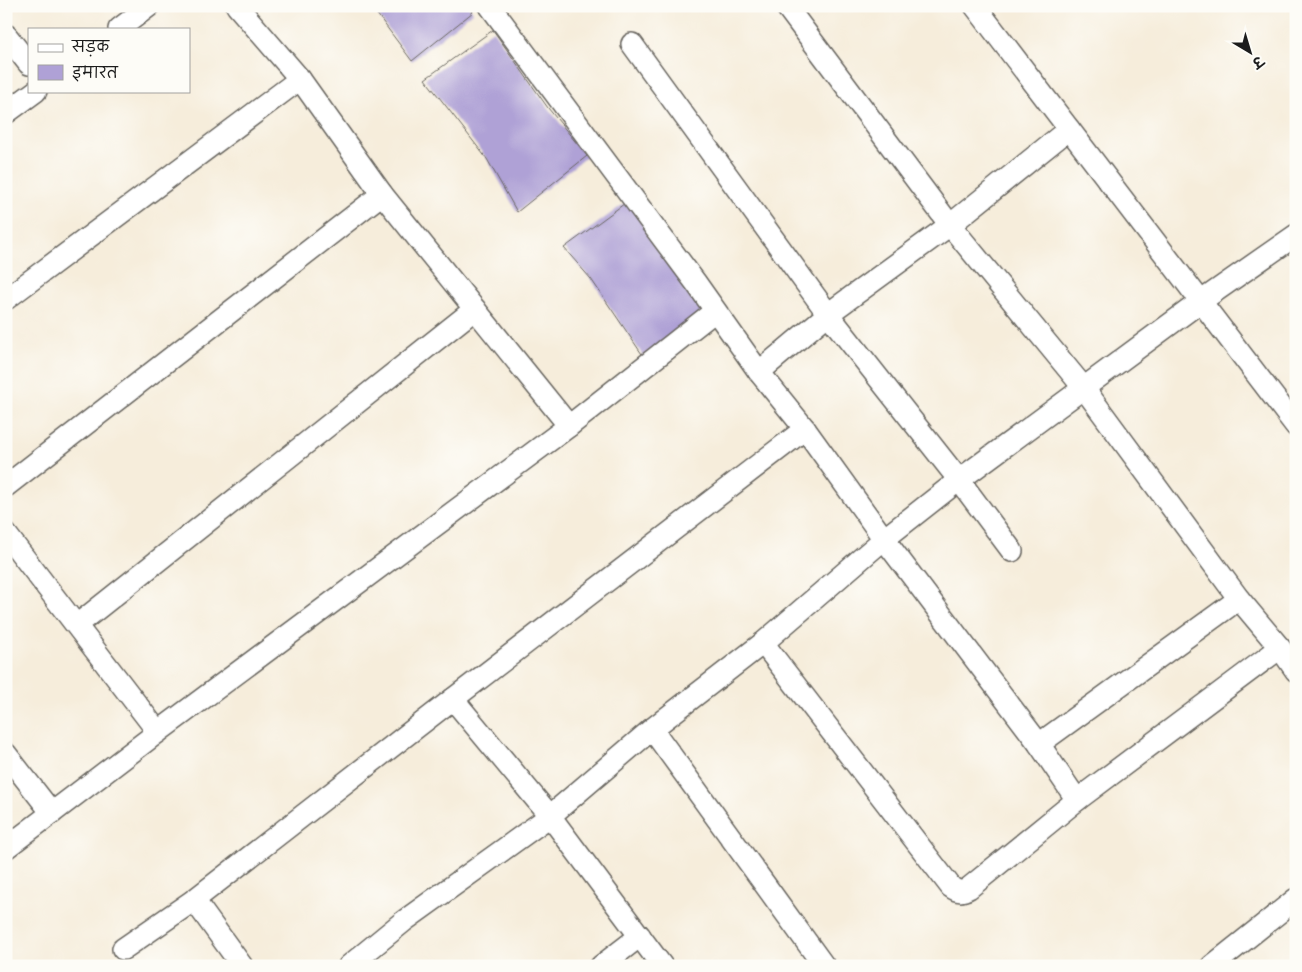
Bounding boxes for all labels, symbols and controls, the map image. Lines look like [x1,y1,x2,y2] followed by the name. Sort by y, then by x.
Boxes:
[28,28,190,92] legend
[1224,28,1274,78] north arrow
[71,37,110,59] text: सड़क
[1246,49,1269,73] text: उ
[72,63,119,85] text: इमारत

